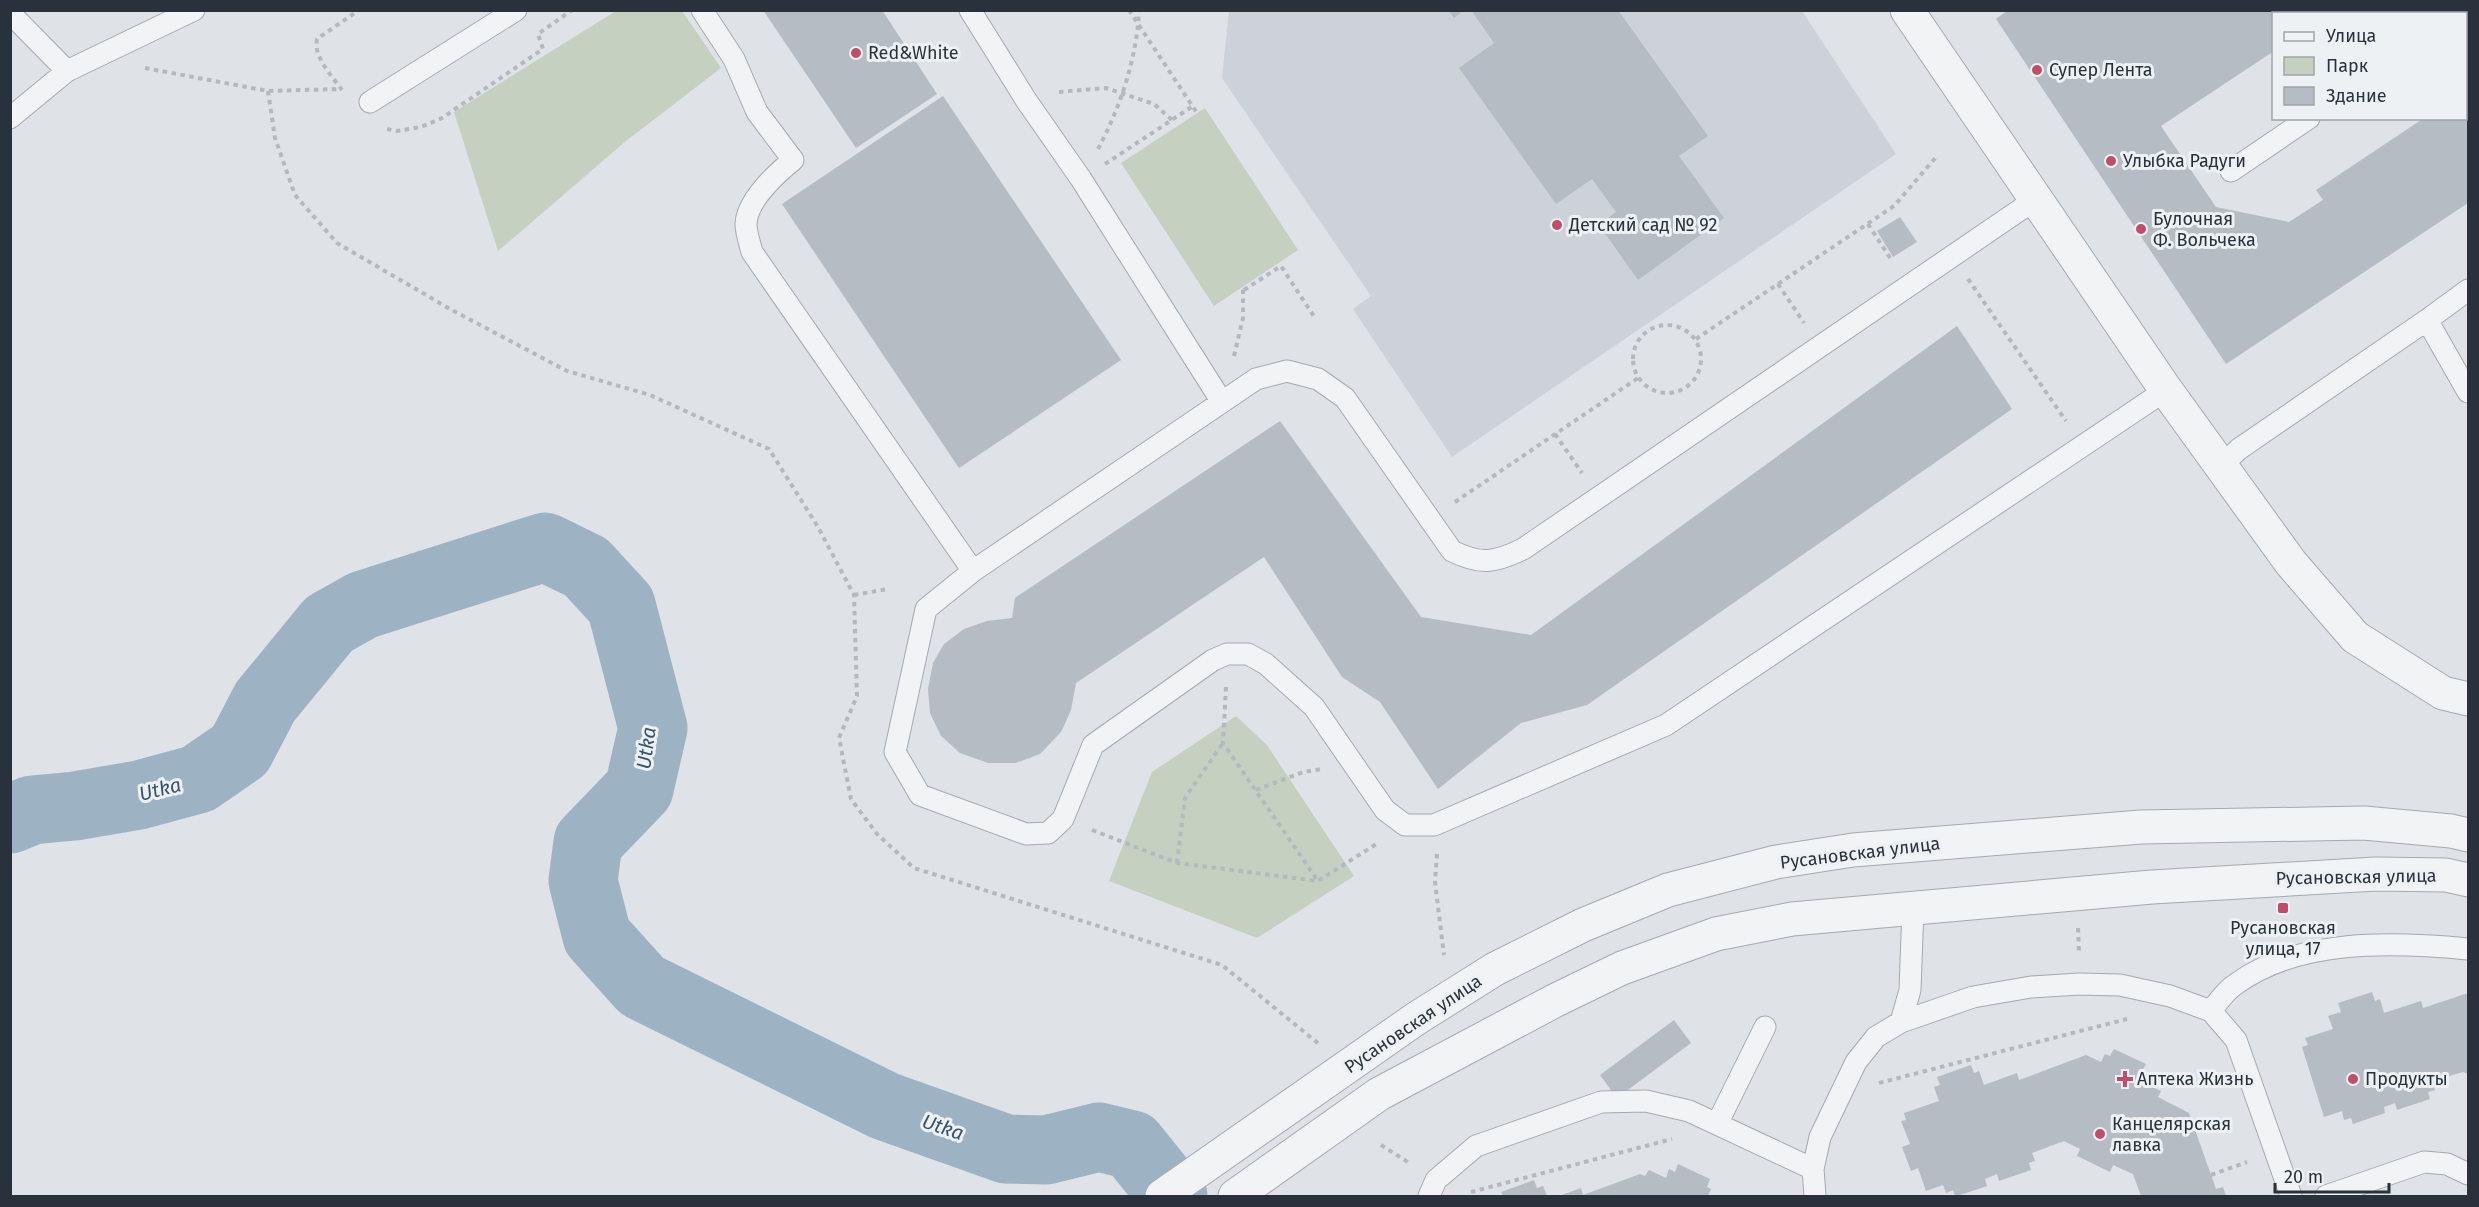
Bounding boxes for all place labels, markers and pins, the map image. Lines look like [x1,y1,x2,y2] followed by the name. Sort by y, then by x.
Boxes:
[868,42,959,64] place label: Red&White
[849,46,863,60] marker: Red&White
[2049,59,2152,81] place label: Супер Лента
[2030,63,2044,77] marker: Супер Лента
[2123,150,2246,172] place label: Улыбка Радуги
[2104,154,2118,168] marker: Улыбка Радуги
[2153,208,2256,251] place label: Булочная Ф. Вольчека
[1568,214,1717,236] place label: Детский сад № 92
[1550,218,1564,232] marker: Детский сад № 92
[2134,222,2148,236] marker: Булочная Ф. Вольчека
[2276,901,2290,915] marker: Русановская улица, 17
[2230,917,2336,960] place label: Русановская улица, 17
[2137,1068,2254,1090] place label: Аптека Жизнь
[2365,1068,2448,1090] place label: Продукты
[2118,1072,2132,1086] marker: Аптека Жизнь
[2346,1072,2360,1086] marker: Продукты
[2112,1113,2231,1156] place label: Канцелярская лавка
[2093,1127,2107,1141] marker: Канцелярская лавка

